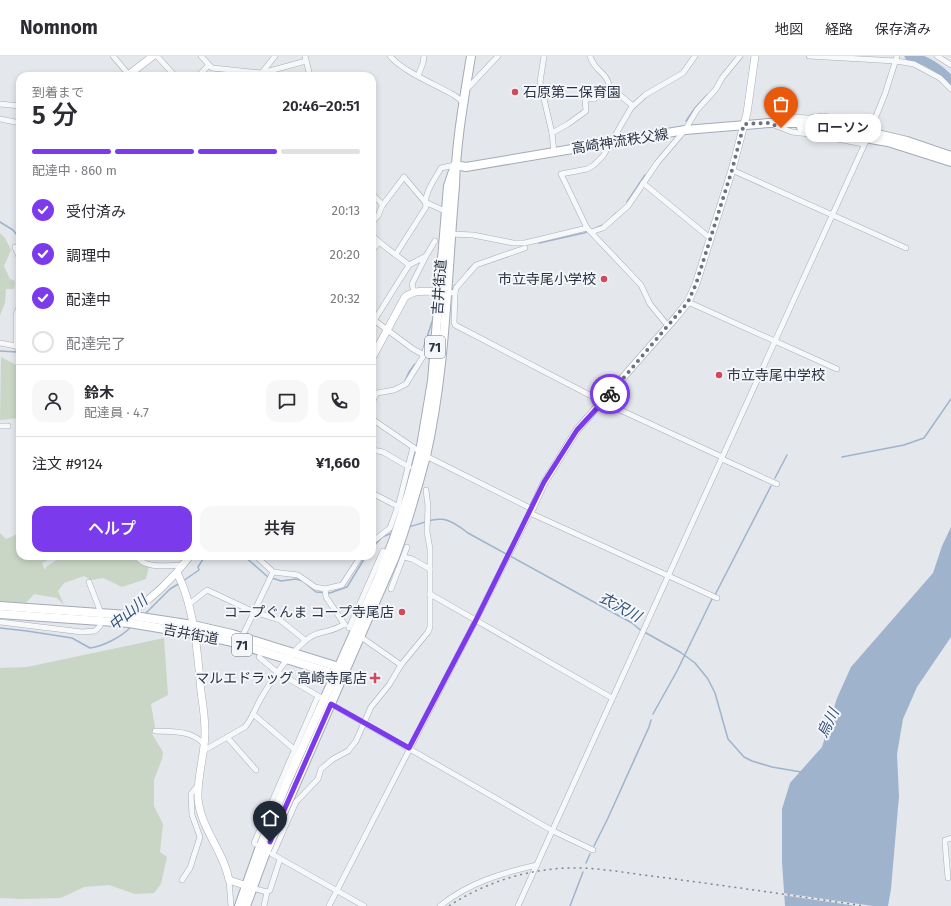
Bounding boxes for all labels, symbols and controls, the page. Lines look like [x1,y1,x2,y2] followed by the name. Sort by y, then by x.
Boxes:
[20,16,98,39] text: Nomnom
[775,21,803,38] text: 地図
[825,21,853,38] text: 経路
[875,21,931,38] text: 保存済み
[523,84,621,101] place label: 石原第二保育園
[32,85,84,100] text: 到着まで
[510,87,520,97] marker: 石原第二保育園
[764,87,798,128] pin
[770,93,792,115] icon: bag
[282,97,360,115] text: 20:46–20:51
[32,100,78,131] text: 5 分
[805,114,881,142] callout: ローソン
[817,120,869,135] text: ローソン
[570,125,670,158] street label: 高崎神流秩父線
[32,163,117,178] text: 配達中 · 860 m
[32,199,54,221] icon: check
[66,203,126,221] text: 受付済み
[332,203,360,218] text: 20:13
[32,243,54,265] icon: check
[66,247,111,265] text: 調理中
[330,247,360,262] text: 20:20
[429,259,450,316] street label: 吉井街道
[498,271,596,288] place label: 市立寺尾小学校
[599,274,609,284] marker: 市立寺尾小学校
[32,287,54,309] icon: check
[66,291,111,309] text: 配達中
[330,291,360,306] text: 20:32
[66,335,126,353] text: 配達完了
[425,336,445,358] road number: 71
[727,367,825,384] place label: 市立寺尾中学校
[714,370,724,380] marker: 市立寺尾中学校
[590,374,630,414] courier
[32,380,74,422] button: person
[266,380,308,422] button: chat
[318,380,360,422] button: phone
[599,383,621,405] icon: bike
[84,384,114,402] text: 鈴木
[84,405,149,420] text: 配達員 · 4.7
[316,454,360,472] text: ¥1,660
[32,455,103,473] text: 注文 #9124
[32,506,192,552] button: ヘルプ
[200,506,360,552] button: 共有
[596,588,646,627] water label: 衣沢川
[105,590,153,634] water label: 中山川
[224,604,394,621] place label: コープぐんま コープ寺尾店
[397,607,407,617] marker: コープぐんま コープ寺尾店
[162,621,220,648] street label: 吉井街道
[232,634,252,656] road number: 71
[195,670,367,687] place label: マルエドラッグ 高崎寺尾店
[370,673,380,683] marker: マルエドラッグ 高崎寺尾店
[813,704,844,740] water label: 烏川
[253,801,287,842] pin
[259,807,281,829] icon: home

